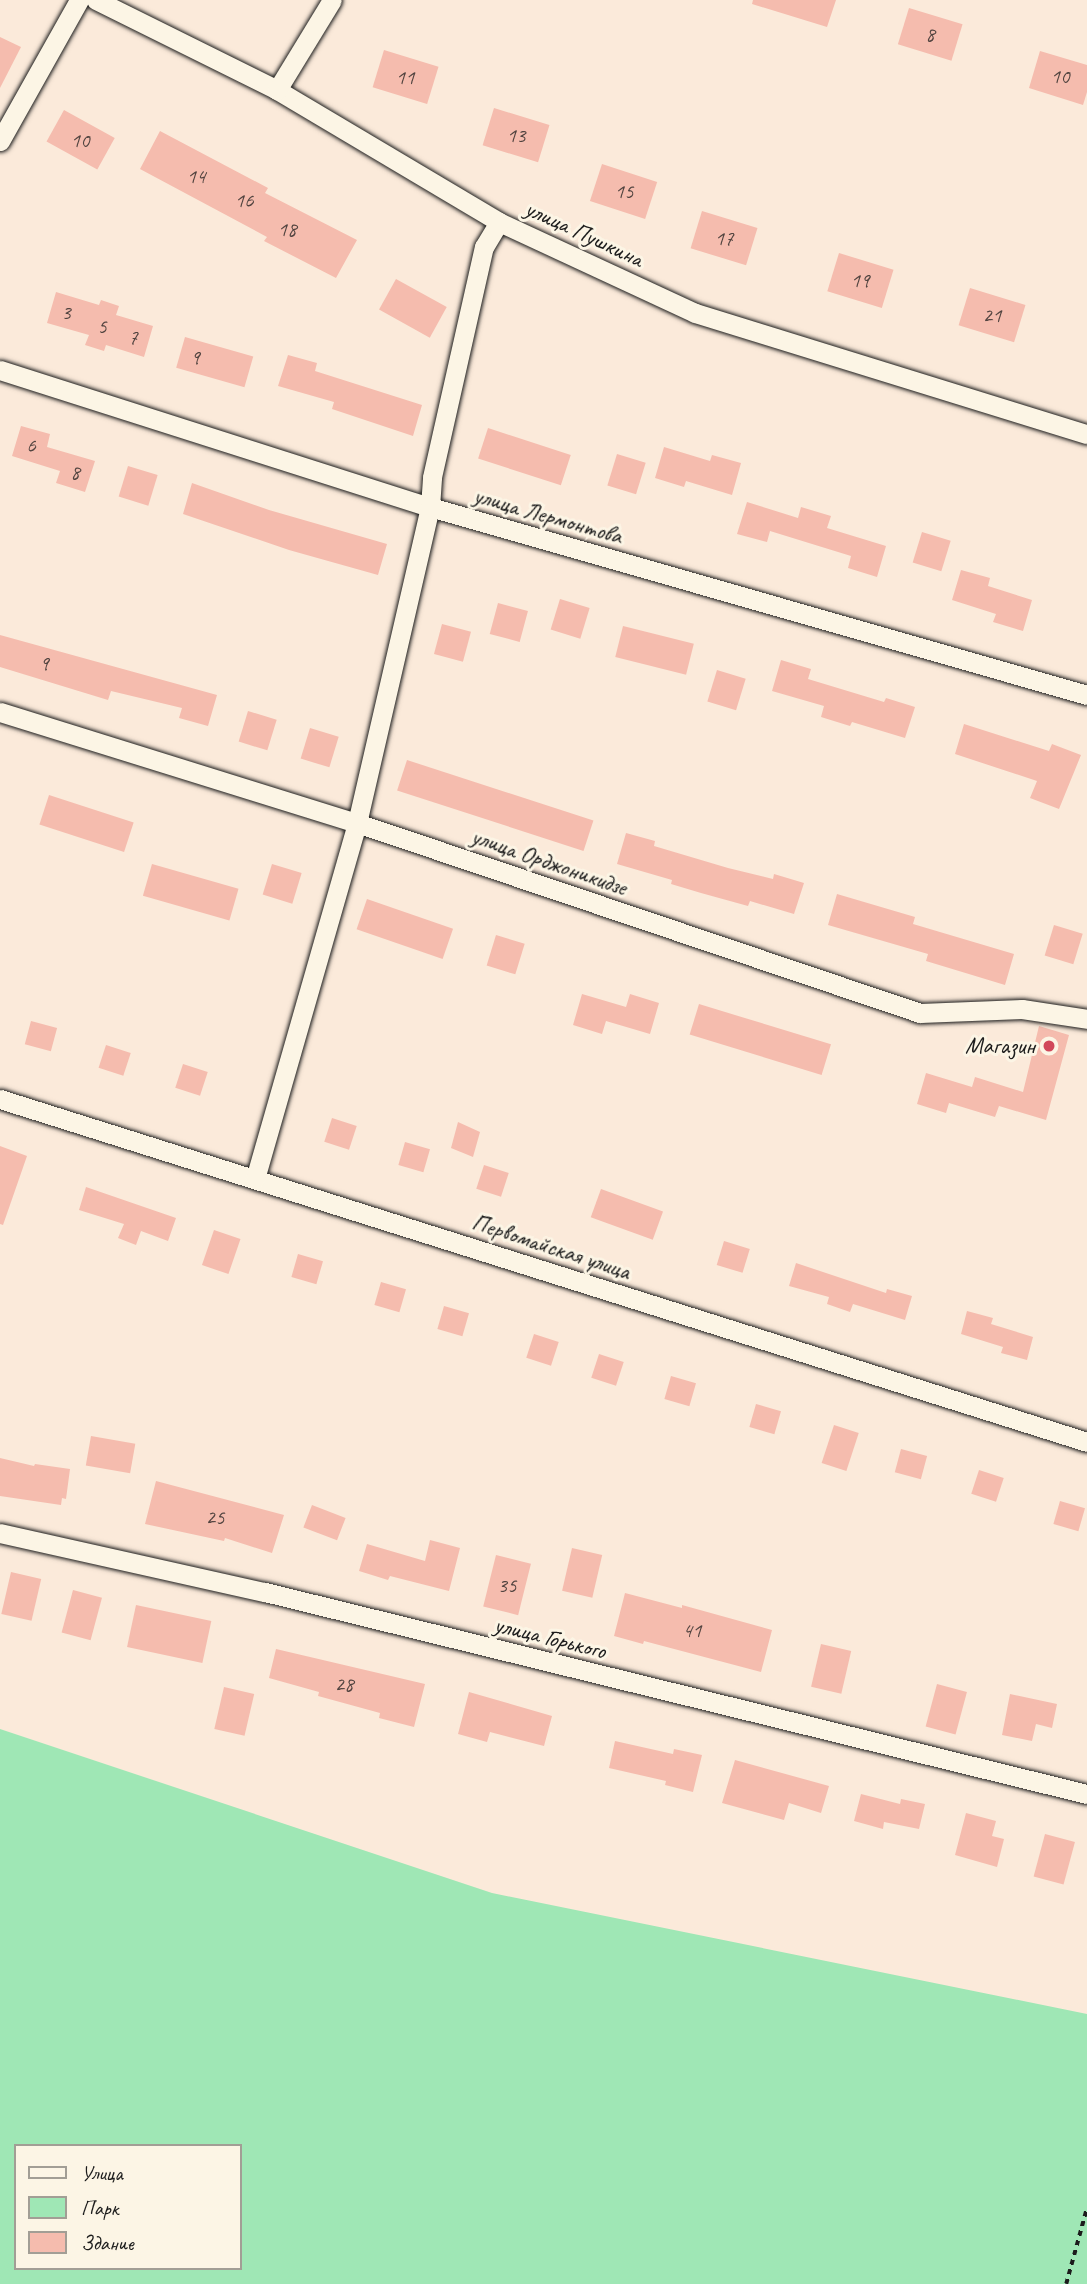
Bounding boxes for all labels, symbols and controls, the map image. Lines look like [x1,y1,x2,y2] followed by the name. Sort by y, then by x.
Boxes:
[925,21,935,47] house number: 8
[1051,63,1069,89] house number: 10
[396,64,414,90] house number: 11
[507,122,525,148] house number: 13
[71,127,89,153] house number: 10
[187,163,205,189] house number: 14
[615,178,633,204] house number: 15
[235,187,253,213] house number: 16
[520,194,648,274] street label: улица Пушкина
[278,216,296,242] house number: 18
[715,225,733,251] house number: 17
[851,267,869,293] house number: 19
[61,299,71,325] house number: 3
[983,302,1001,328] house number: 21
[97,313,107,339] house number: 5
[128,324,138,350] house number: 7
[190,344,200,370] house number: 9
[26,432,36,458] house number: 6
[70,459,80,485] house number: 8
[470,481,626,551] street label: улица Лермонтова
[39,650,49,676] house number: 9
[469,822,629,902] street label: улица Орджоникидзе
[965,1032,1035,1060] place label: Магазин
[1041,1038,1057,1054] marker: Магазин
[467,1208,635,1286] street label: Первомайская улица
[206,1504,224,1530] house number: 25
[498,1572,516,1598] house number: 35
[492,1610,608,1666] street label: улица Горького
[683,1617,701,1643] house number: 41
[335,1671,353,1697] house number: 28
[14,2144,242,2270] legend
[81,2160,123,2186] text: Улица
[81,2195,118,2221] text: Парк
[81,2230,134,2256] text: Здание

